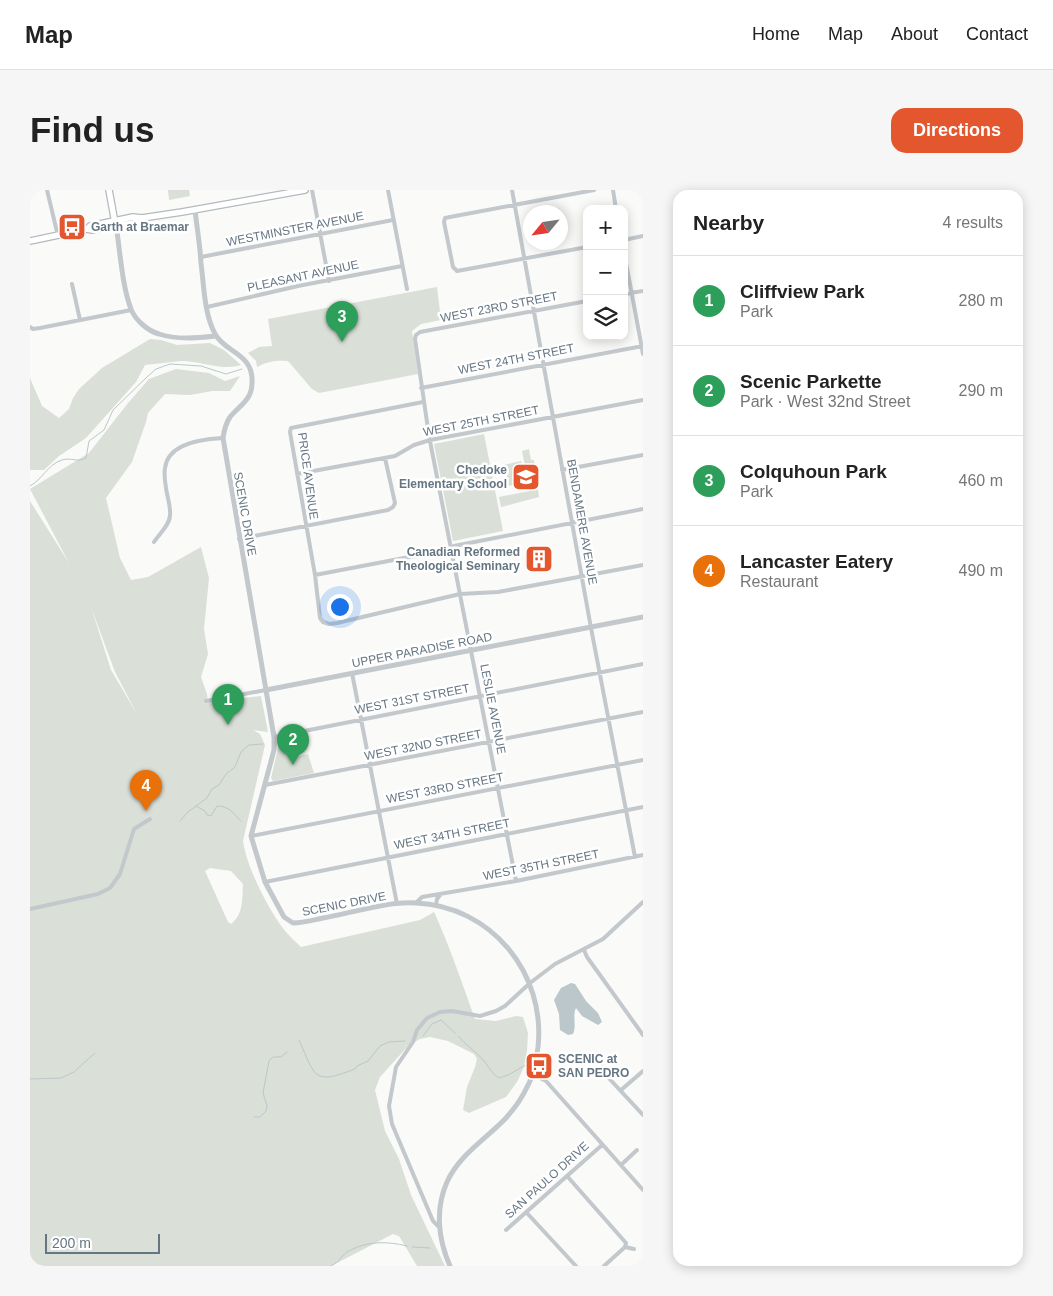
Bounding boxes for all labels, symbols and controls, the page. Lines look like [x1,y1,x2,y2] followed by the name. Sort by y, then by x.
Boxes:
[25,21,73,48] text: Map
[752,24,800,44] text: Home
[828,24,863,44] text: Map
[891,24,938,44] text: About
[966,24,1028,44] text: Contact
[891,108,1023,153] button: Directions
[30,110,154,149] text: Find us
[523,205,568,250] north arrow
[583,205,628,340] map controls
[583,205,628,250] button: +
[225,209,365,249] street label: WESTMINSTER AVENUE
[693,211,764,234] text: Nearby
[57,212,87,242] bus stop icon: Garth at Braemar
[943,214,1003,231] text: 4 results
[91,220,189,234] place label: Garth at Braemar
[583,250,628,295] button: −
[246,257,360,295] street label: PLEASANT AVENUE
[740,281,865,302] text: Cliffview Park
[439,289,559,325] street label: WEST 23RD STREET
[705,292,713,309] text: 1
[959,292,1003,309] text: 280 m
[583,295,628,340] button: layers
[326,301,358,342] pin: 3
[740,303,773,320] text: Park
[457,341,576,377] street label: WEST 24TH STREET
[740,371,882,392] text: Scenic Parkette
[705,382,713,399] text: 2
[959,382,1003,399] text: 290 m
[740,393,910,410] text: Park · West 32nd Street
[422,403,541,439] street label: WEST 25TH STREET
[295,432,321,520] street label: PRICE AVENUE
[564,458,600,586] street label: BENDAMERE AVENUE
[740,461,887,482] text: Colquhoun Park
[511,462,541,492] school or university icon: Chedoke Elementary School
[399,463,507,491] place label: Chedoke Elementary School
[231,471,259,557] street label: SCENIC DRIVE
[705,472,713,489] text: 3
[959,472,1003,489] text: 460 m
[740,483,773,500] text: Park
[524,544,554,574] building icon: Canadian Reformed Theological Seminary
[396,545,520,573] place label: Canadian Reformed Theological Seminary
[740,551,893,572] text: Lancaster Eatery
[705,562,713,579] text: 4
[959,562,1003,579] text: 490 m
[740,573,818,590] text: Restaurant
[327,594,353,620] your location
[351,629,494,670] street label: UPPER PARADISE ROAD
[477,663,509,755] street label: LESLIE AVENUE
[353,681,471,717] street label: WEST 31ST STREET
[212,684,244,725] pin: 1
[277,724,309,765] pin: 2
[363,727,483,763] street label: WEST 32ND STREET
[130,770,162,811] pin: 4
[385,770,505,806] street label: WEST 33RD STREET
[393,816,512,852] street label: WEST 34TH STREET
[482,847,601,883] street label: WEST 35TH STREET
[301,889,387,919] street label: SCENIC DRIVE
[524,1051,554,1081] bus stop icon: SCENIC at SAN PEDRO
[558,1052,629,1080] place label: SCENIC at SAN PEDRO
[502,1139,592,1221] street label: SAN PAULO DRIVE
[45,1231,160,1254] scale bar
[52,1235,91,1251] text: 200 m

